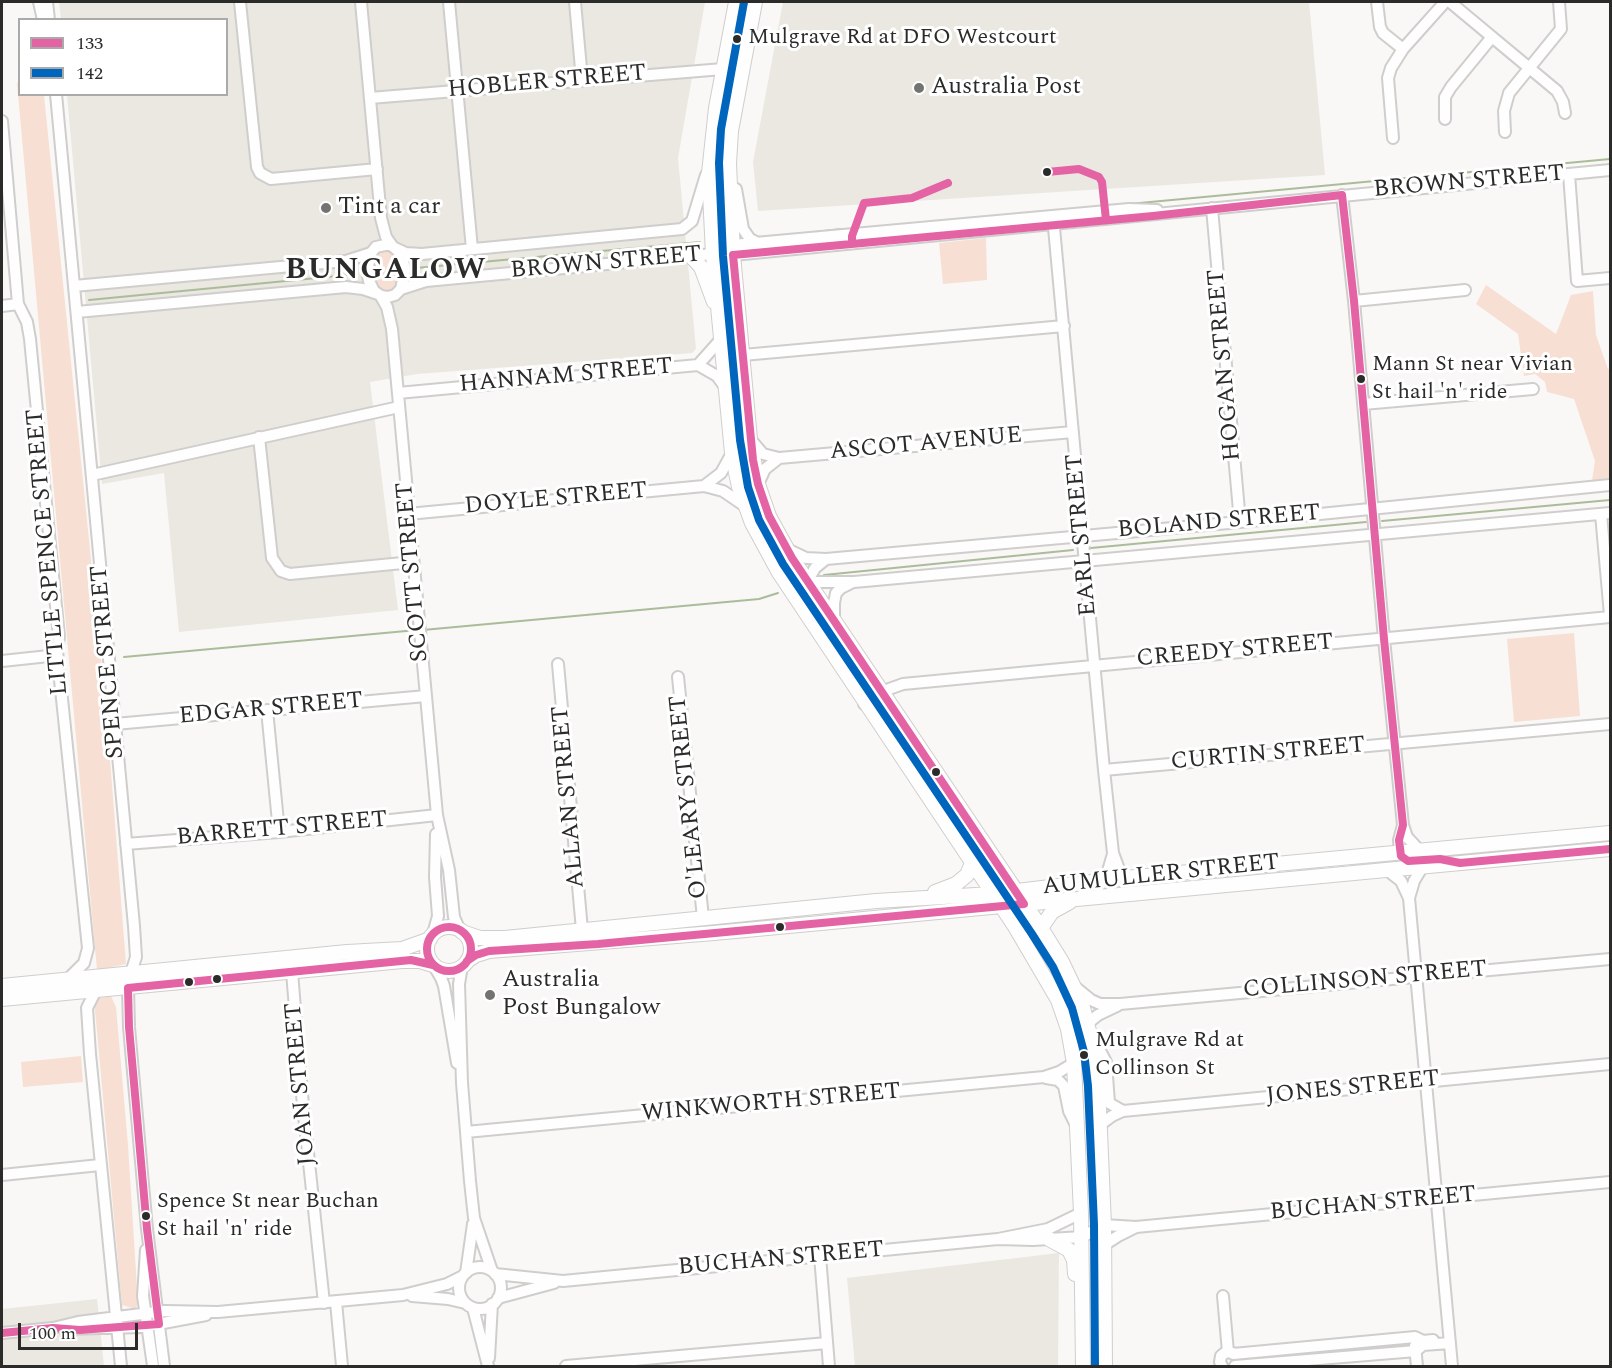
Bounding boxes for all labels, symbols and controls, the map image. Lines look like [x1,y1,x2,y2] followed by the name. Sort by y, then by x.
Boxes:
[18,18,228,96] legend
[748,26,1056,52] place label: Mulgrave Rd at DFO Westcourt
[76,30,103,57] text: 133
[731,33,743,45] marker: Mulgrave Rd at DFO Westcourt
[76,60,103,87] text: 142
[446,60,648,106] street label: HOBLER STREET
[931,74,1081,102] place label: Australia Post
[912,81,926,95] marker: Australia Post
[1372,160,1566,206] street label: BROWN STREET
[1041,166,1053,178] unlabelled marker
[338,194,441,222] place label: Tint a car
[319,201,333,215] marker: Tint a car
[509,241,703,287] street label: BROWN STREET
[285,254,487,290] district label: BUNGALOW
[1203,268,1249,462] street label: HOGAN STREET
[458,353,674,401] street label: HANNAM STREET
[1372,353,1573,404] place label: Mann St near Vivian St hail 'n' ride
[1355,373,1367,385] marker: Mann St near Vivian St hail 'n' ride
[22,407,76,697] street label: LITTLE SPENCE STREET
[829,422,1023,468] street label: ASCOT AVENUE
[1062,453,1104,617] street label: EARL STREET
[463,478,649,522] street label: DOYLE STREET
[392,481,436,663] street label: SCOTT STREET
[1116,500,1322,546] street label: BOLAND STREET
[86,564,132,760] street label: SPENCE STREET
[1135,629,1335,675] street label: CREEDY STREET
[178,688,364,732] street label: EDGAR STREET
[665,694,715,900] street label: O'LEARY STREET
[548,705,592,889] street label: ALLAN STREET
[1170,732,1366,778] street label: CURTIN STREET
[930,766,942,778] unlabelled marker
[175,806,389,854] street label: BARRETT STREET
[1041,849,1281,903] street label: AUMULLER STREET
[774,921,786,933] unlabelled marker
[1242,956,1488,1006] street label: COLLINSON STREET
[502,967,660,1023] place label: Australia Post Bungalow
[211,973,223,985] unlabelled marker
[183,976,195,988] unlabelled marker
[483,988,497,1002] marker: Australia Post Bungalow
[281,1001,323,1167] street label: JOAN STREET
[1095,1029,1244,1080] place label: Mulgrave Rd at Collinson St
[1078,1049,1090,1061] marker: Mulgrave Rd at Collinson St
[1265,1066,1441,1112] street label: JONES STREET
[640,1078,902,1130] street label: WINKWORTH STREET
[1269,1182,1477,1228] street label: BUCHAN STREET
[157,1190,379,1242] place label: Spence St near Buchan St hail 'n' ride
[140,1210,152,1222] marker: Spence St near Buchan St hail 'n' ride
[677,1237,885,1283] street label: BUCHAN STREET
[21,1311,141,1349] scale bar
[29,1320,76,1347] text: 100 m

